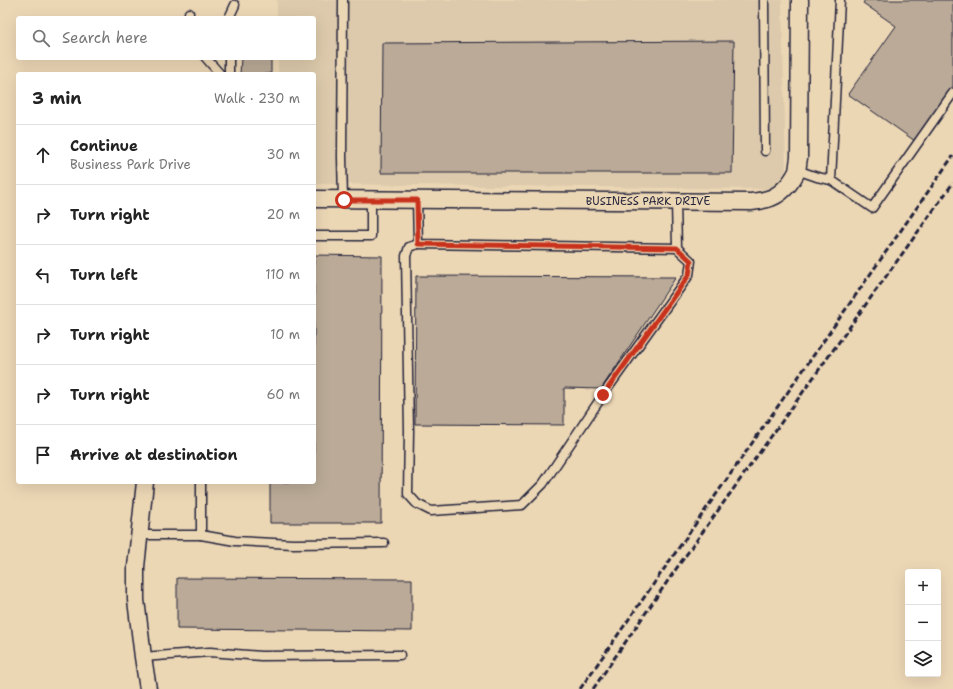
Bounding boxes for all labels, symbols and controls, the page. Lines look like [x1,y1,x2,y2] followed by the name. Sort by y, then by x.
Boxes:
[16,16,316,60] search box
[30,27,52,49] icon: search
[62,28,148,48] text: Search here
[32,87,82,109] text: 3 min
[214,90,300,107] text: Walk · 230 m
[70,136,138,156] text: Continue
[32,144,54,166] icon: ahead
[266,146,300,163] text: 30 m
[70,156,191,173] text: Business Park Drive
[335,191,353,209] route start
[586,194,710,209] street label: BUSINESS PARK DRIVE
[32,204,54,226] icon: right
[70,205,150,225] text: Turn right
[267,206,300,223] text: 20 m
[32,264,54,286] icon: left
[70,265,138,285] text: Turn left
[265,266,300,283] text: 110 m
[32,324,54,346] icon: right
[70,325,150,345] text: Turn right
[270,326,300,343] text: 10 m
[32,384,54,406] icon: right
[70,385,150,405] text: Turn right
[267,386,300,403] text: 60 m
[594,386,612,404] route end
[32,444,54,466] icon: arrive
[70,445,238,465] text: Arrive at destination
[905,569,941,677] map controls
[905,569,941,605] button: +
[905,605,941,641] button: −
[905,641,941,677] button: layers

